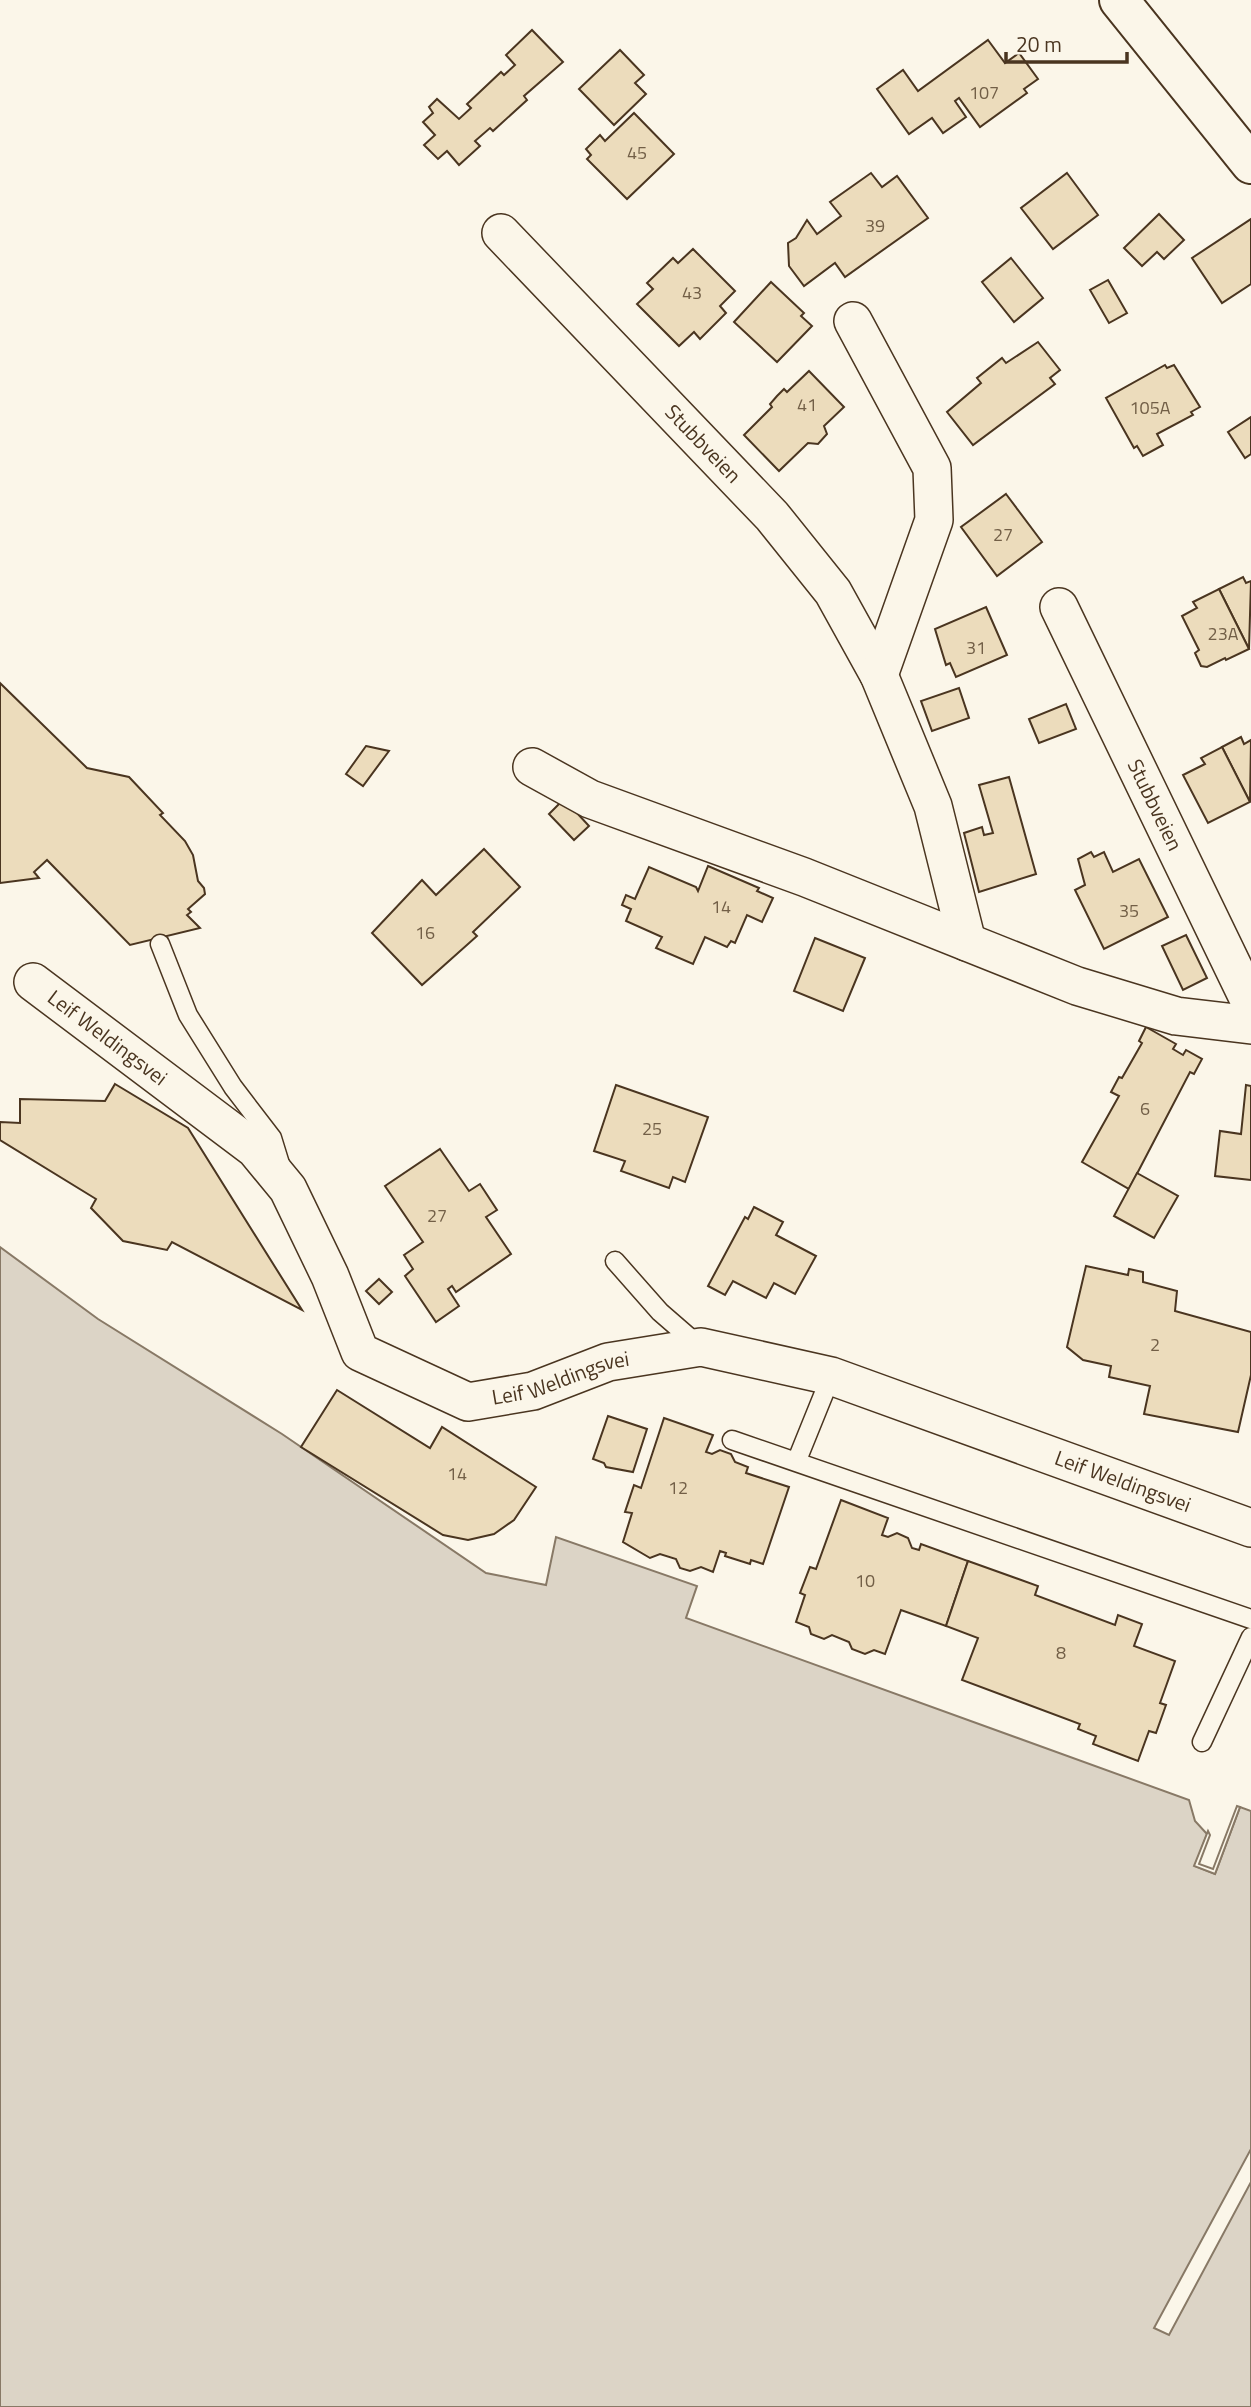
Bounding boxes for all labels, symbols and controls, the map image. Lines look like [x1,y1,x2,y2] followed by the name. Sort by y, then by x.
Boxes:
[1006,21,1127,65] scale bar
[1016,28,1062,60] text: 20 m
[969,79,999,106] house number: 107
[627,139,647,166] house number: 45
[865,212,885,239] house number: 39
[682,279,702,306] house number: 43
[797,391,817,418] house number: 41
[1130,394,1171,421] house number: 105A
[658,396,749,490] street label: Stubbveien
[993,521,1013,548] house number: 27
[1208,620,1239,647] house number: 23A
[966,634,986,661] house number: 31
[1120,753,1192,856] street label: Stubbveien
[711,893,731,920] house number: 14
[1119,897,1139,924] house number: 35
[415,919,435,946] house number: 16
[41,981,175,1093] street label: Leif Weldingsvei
[1140,1095,1150,1122] house number: 6
[642,1115,662,1142] house number: 25
[427,1202,447,1229] house number: 27
[1150,1331,1160,1358] house number: 2
[489,1342,631,1413] street label: Leif Weldingsvei
[1050,1441,1196,1520] street label: Leif Weldingsvei
[447,1460,467,1487] house number: 14
[668,1474,688,1501] house number: 12
[855,1567,875,1594] house number: 10
[1056,1639,1066,1666] house number: 8

